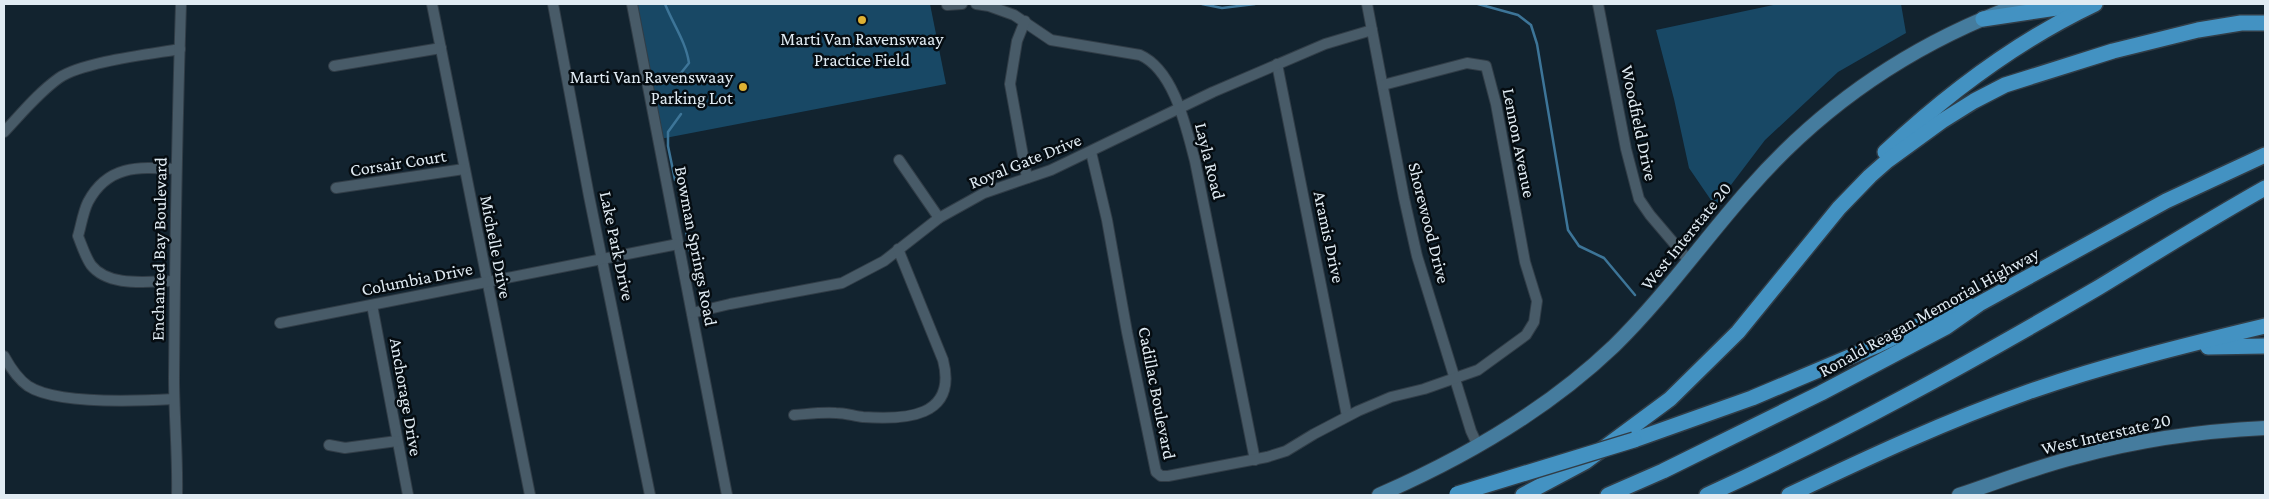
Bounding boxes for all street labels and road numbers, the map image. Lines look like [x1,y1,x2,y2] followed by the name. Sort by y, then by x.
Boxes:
[1617,64,1661,183] street label: Woodfield Drive
[1499,87,1539,200] street label: Lennon Avenue
[1191,121,1229,202] street label: Layla Road
[966,129,1084,193] street label: Royal Gate Drive
[349,145,448,180] street label: Corsair Court
[147,156,171,341] street label: Enchanted Bay Boulevard
[1404,160,1454,286] street label: Shorewood Drive
[671,165,721,328] street label: Bowman Springs Road
[1637,178,1735,294] street label: West Interstate 20
[596,189,638,303] street label: Lake Park Drive
[1310,189,1349,285] street label: Aramis Drive
[476,194,516,300] street label: Michelle Drive
[1815,243,2043,381] street label: Ronald Reagan Memorial Highway
[360,258,474,300] street label: Columbia Drive
[1134,325,1180,461] street label: Cadillac Boulevard
[386,337,426,458] street label: Anchorage Drive
[2039,409,2173,459] street label: West Interstate 20

